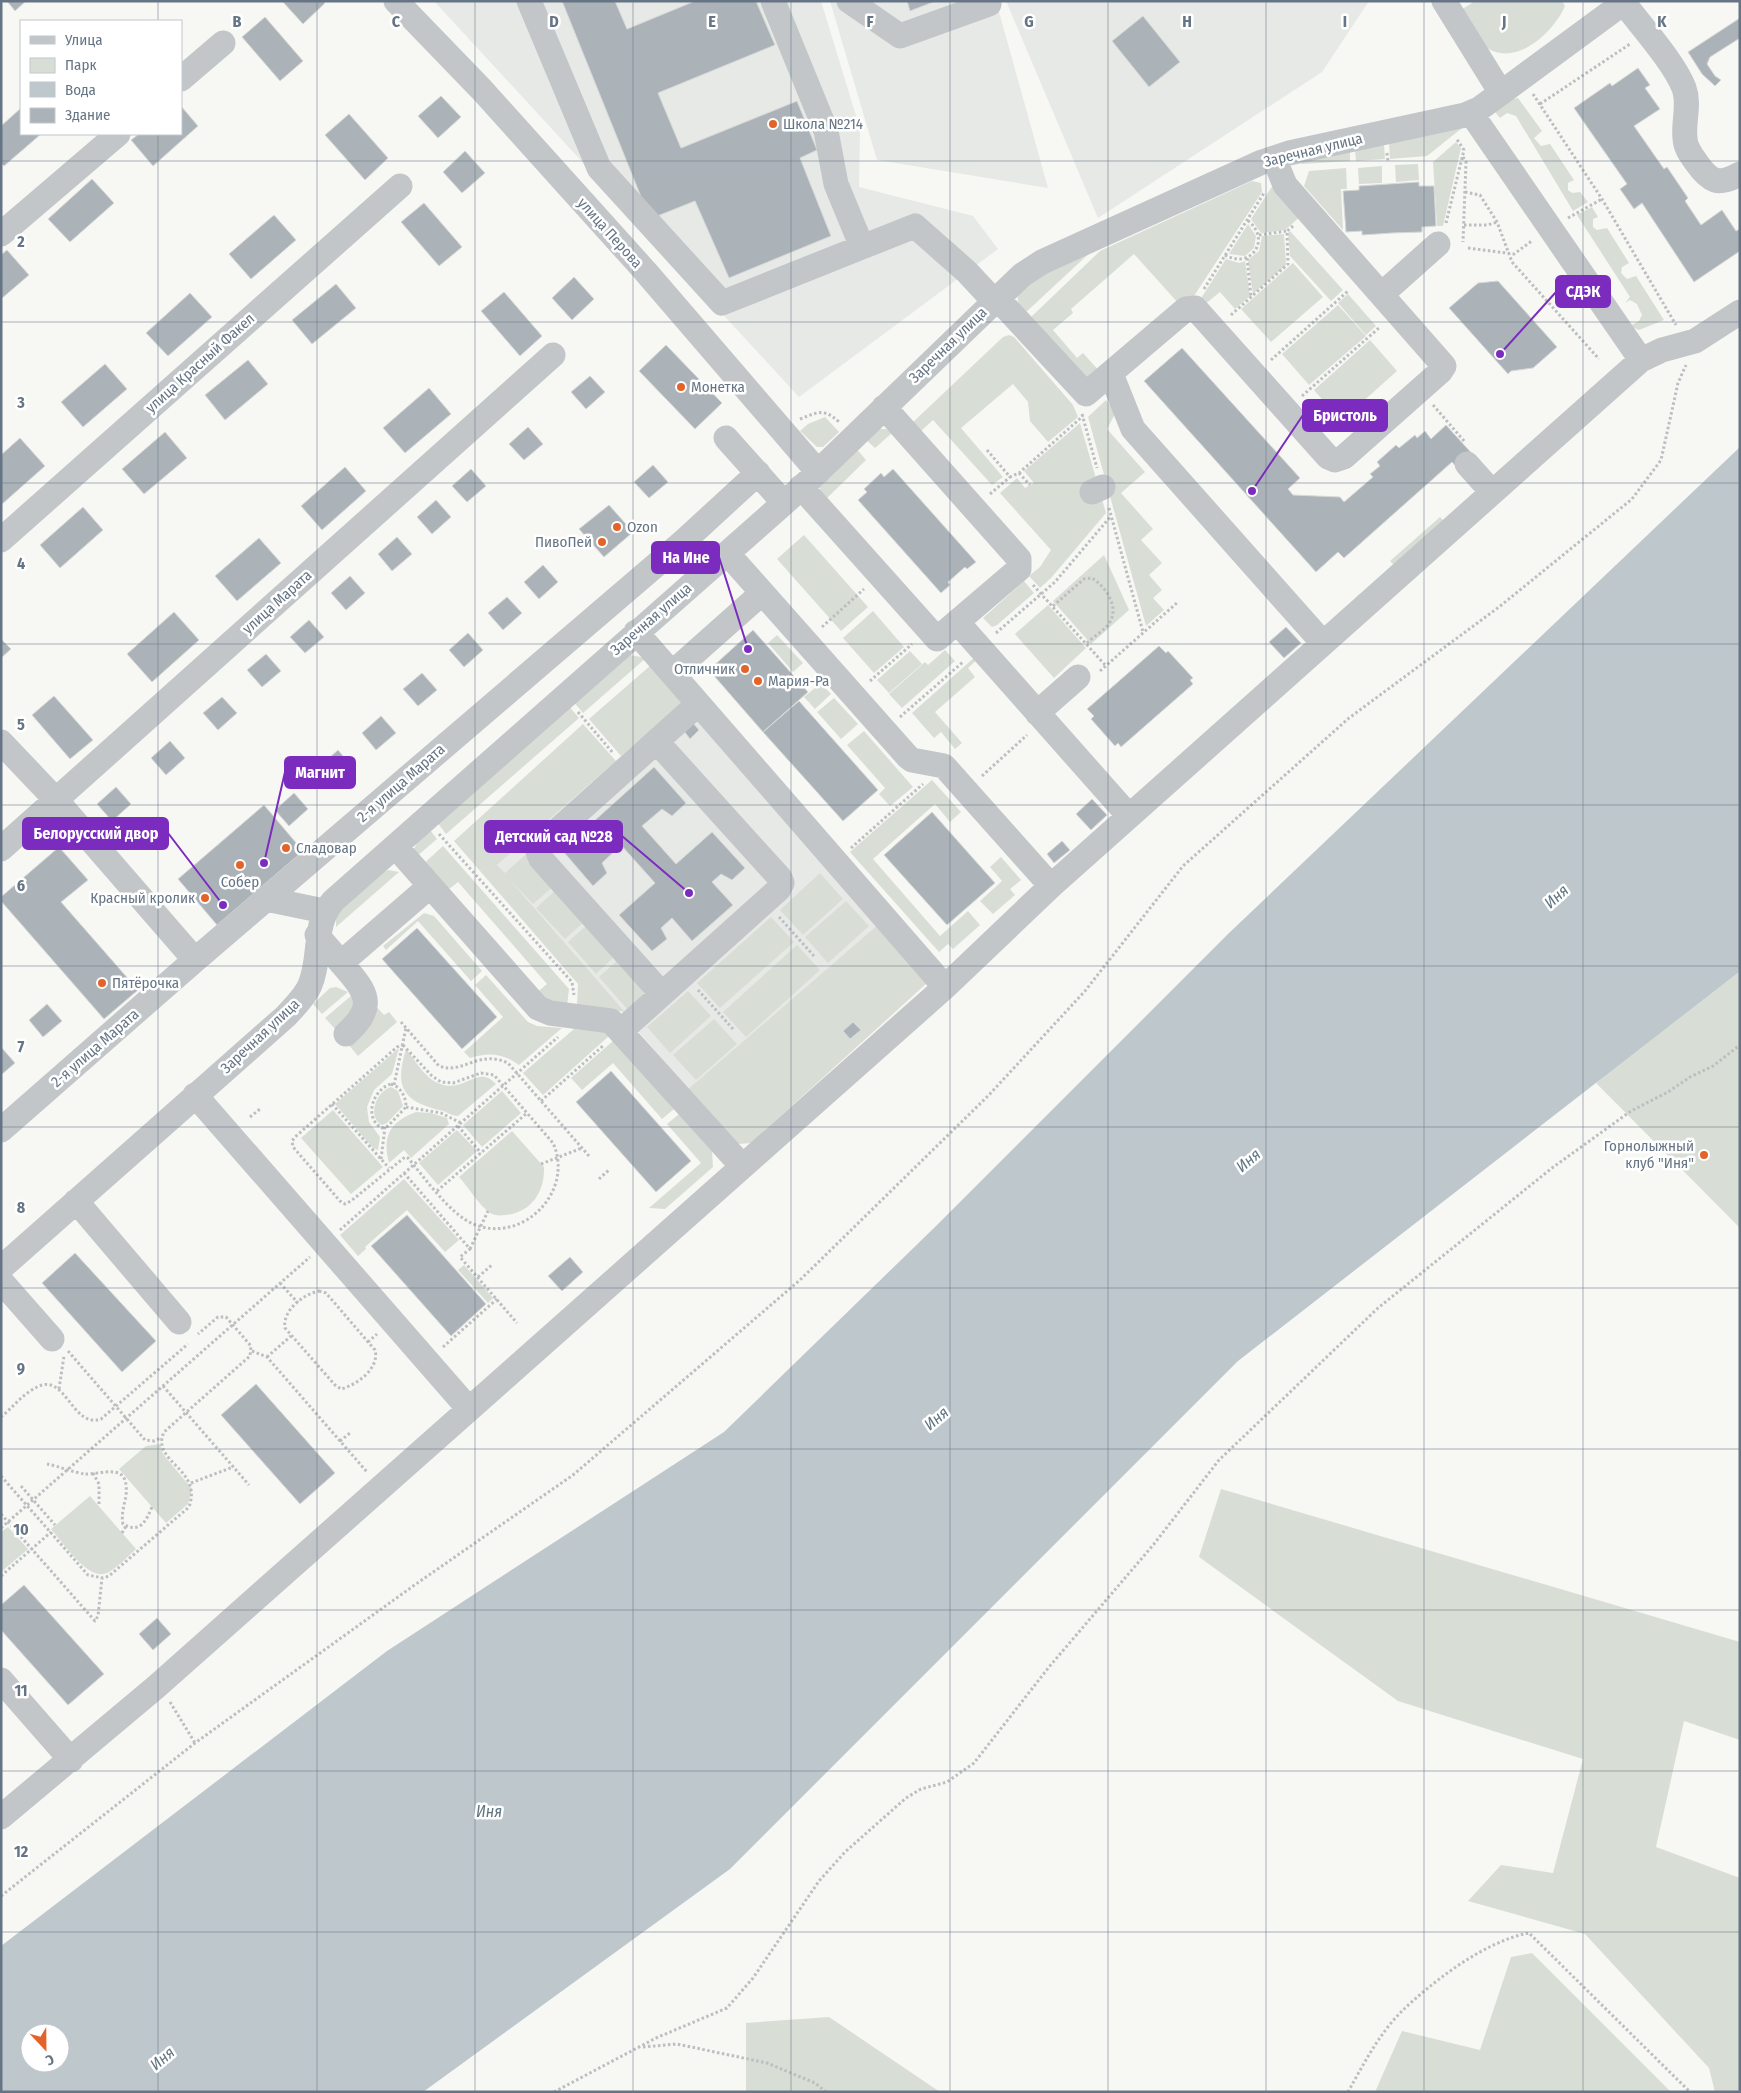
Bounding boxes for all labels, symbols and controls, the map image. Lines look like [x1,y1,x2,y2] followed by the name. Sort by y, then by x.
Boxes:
[233,12,242,31] text: B
[392,12,401,31] text: C
[549,12,559,31] text: D
[708,12,716,31] text: E
[866,12,874,31] text: F
[1024,12,1034,31] text: G
[1182,12,1192,31] text: H
[1343,12,1347,31] text: I
[1501,12,1506,31] text: J
[1657,12,1667,31] text: K
[20,20,182,135] legend
[64,31,103,49] text: Улица
[65,56,96,74] text: Парк
[65,81,96,99] text: Вода
[65,106,111,124] text: Здание
[783,115,863,133] place label: Школа №214
[767,118,779,130] marker: Школа №214
[1262,129,1364,171] street label: Заречная улица
[574,194,646,272] street label: улица Перова
[16,232,25,251] text: 2
[1556,276,1610,307] callout: СДЭК
[1566,282,1601,301] text: СДЭК
[905,303,991,387] street label: Заречная улица
[142,309,258,417] street label: улица Красный Факел
[691,378,745,396] place label: Монетка
[675,381,687,393] marker: Монетка
[16,393,25,412] text: 3
[1303,400,1387,431] callout: Бристоль
[1313,406,1377,425] text: Бристоль
[627,518,658,536] place label: Ozon
[611,521,623,533] marker: Ozon
[535,533,592,551] place label: ПивоПей
[596,536,608,548] marker: ПивоПей
[652,542,719,573] callout: На Ине
[662,548,710,567] text: На Ине
[17,554,25,573] text: 4
[239,566,315,638] street label: улица Марата
[607,579,695,659] street label: Заречная улица
[674,660,735,678] place label: Отличник
[739,663,751,675] marker: Отличник
[768,672,829,690] place label: Мария-Ра
[752,675,764,687] marker: Мария-Ра
[17,715,25,734] text: 5
[354,740,448,826] street label: 2-я улица Марата
[285,757,355,788] callout: Магнит
[295,763,345,782] text: Магнит
[23,818,168,849] callout: Белорусский двор
[485,821,622,852] callout: Детский сад №28
[34,824,159,843] text: Белорусский двор
[494,827,613,846] text: Детский сад №28
[296,839,357,857] place label: Сладовар
[280,842,292,854] marker: Сладовар
[234,859,246,871] marker: Собер
[221,873,259,891] place label: Собер
[17,876,25,895] text: 6
[1540,881,1572,912] water label: Иня
[90,889,195,907] place label: Красный кролик
[199,892,211,904] marker: Красный кролик
[112,974,179,992] place label: Пятёрочка
[96,977,108,989] marker: Пятёрочка
[217,995,303,1077] street label: Заречная улица
[48,1005,142,1091] street label: 2-я улица Марата
[18,1037,25,1056] text: 7
[1604,1137,1694,1172] place label: Горнолыжный клуб "Иня"
[1232,1145,1264,1176] water label: Иня
[1698,1149,1710,1161] marker: Горнолыжный клуб "Иня"
[17,1198,26,1217] text: 8
[17,1359,25,1378] text: 9
[920,1403,952,1434] water label: Иня
[13,1520,29,1539] text: 10
[14,1681,28,1700] text: 11
[476,1802,502,1821] water label: Иня
[14,1842,29,1861] text: 12
[20,2023,70,2073] north arrow
[146,2043,178,2074] water label: Иня
[42,2050,56,2069] text: С

